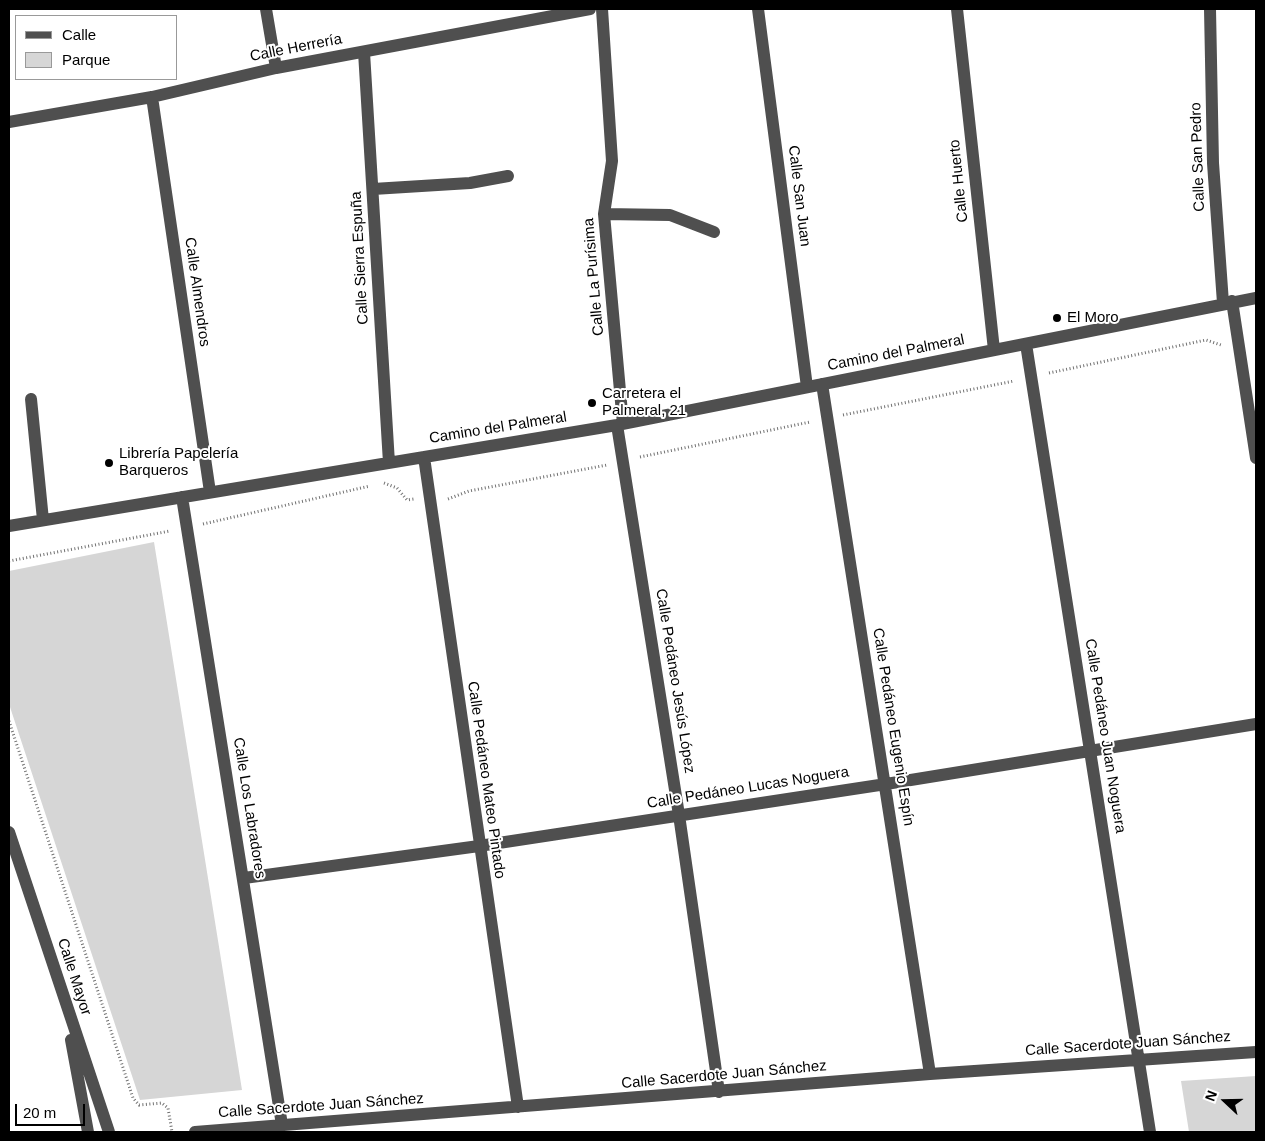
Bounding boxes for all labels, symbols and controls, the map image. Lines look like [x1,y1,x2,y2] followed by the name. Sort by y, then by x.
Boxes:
[15,15,178,80] legend
[62,26,96,43] text: Calle
[248,30,344,66] street label: Calle Herrería
[62,51,110,68] text: Parque
[1187,102,1209,212] street label: Calle San Pedro
[946,139,972,223] street label: Calle Huerto
[784,144,814,248] street label: Calle San Juan
[348,191,372,325] street label: Calle Sierra Espuña
[580,217,608,337] street label: Calle La Purísima
[180,236,214,348] street label: Calle Almendros
[1067,309,1119,327] place label: El Moro
[1051,312,1063,324] marker: El Moro
[826,331,966,375] street label: Camino del Palmeral
[602,385,686,420] place label: Carretera el Palmeral, 21
[586,397,598,409] marker: Carretera el Palmeral, 21
[428,408,568,448] street label: Camino del Palmeral
[119,445,238,480] place label: Librería Papelería Barqueros
[103,457,115,469] marker: Librería Papelería Barqueros
[652,587,698,775] street label: Calle Pedáneo Jesús López
[868,627,918,827] street label: Calle Pedáneo Eugenio Espín
[1081,637,1129,835] street label: Calle Pedáneo Juan Noguera
[463,680,509,880] street label: Calle Pedáneo Mateo Pintado
[229,736,269,880] street label: Calle Los Labradores
[646,763,850,813] street label: Calle Pedáneo Lucas Noguera
[53,936,95,1018] street label: Calle Mayor
[1025,1028,1231,1060] street label: Calle Sacerdote Juan Sánchez
[621,1057,827,1093] street label: Calle Sacerdote Juan Sánchez
[1200,1076,1250,1126] north arrow
[1202,1088,1220,1103] text: N
[218,1090,424,1122] street label: Calle Sacerdote Juan Sánchez
[18,1094,88,1126] scale bar
[23,1104,56,1121] text: 20 m

